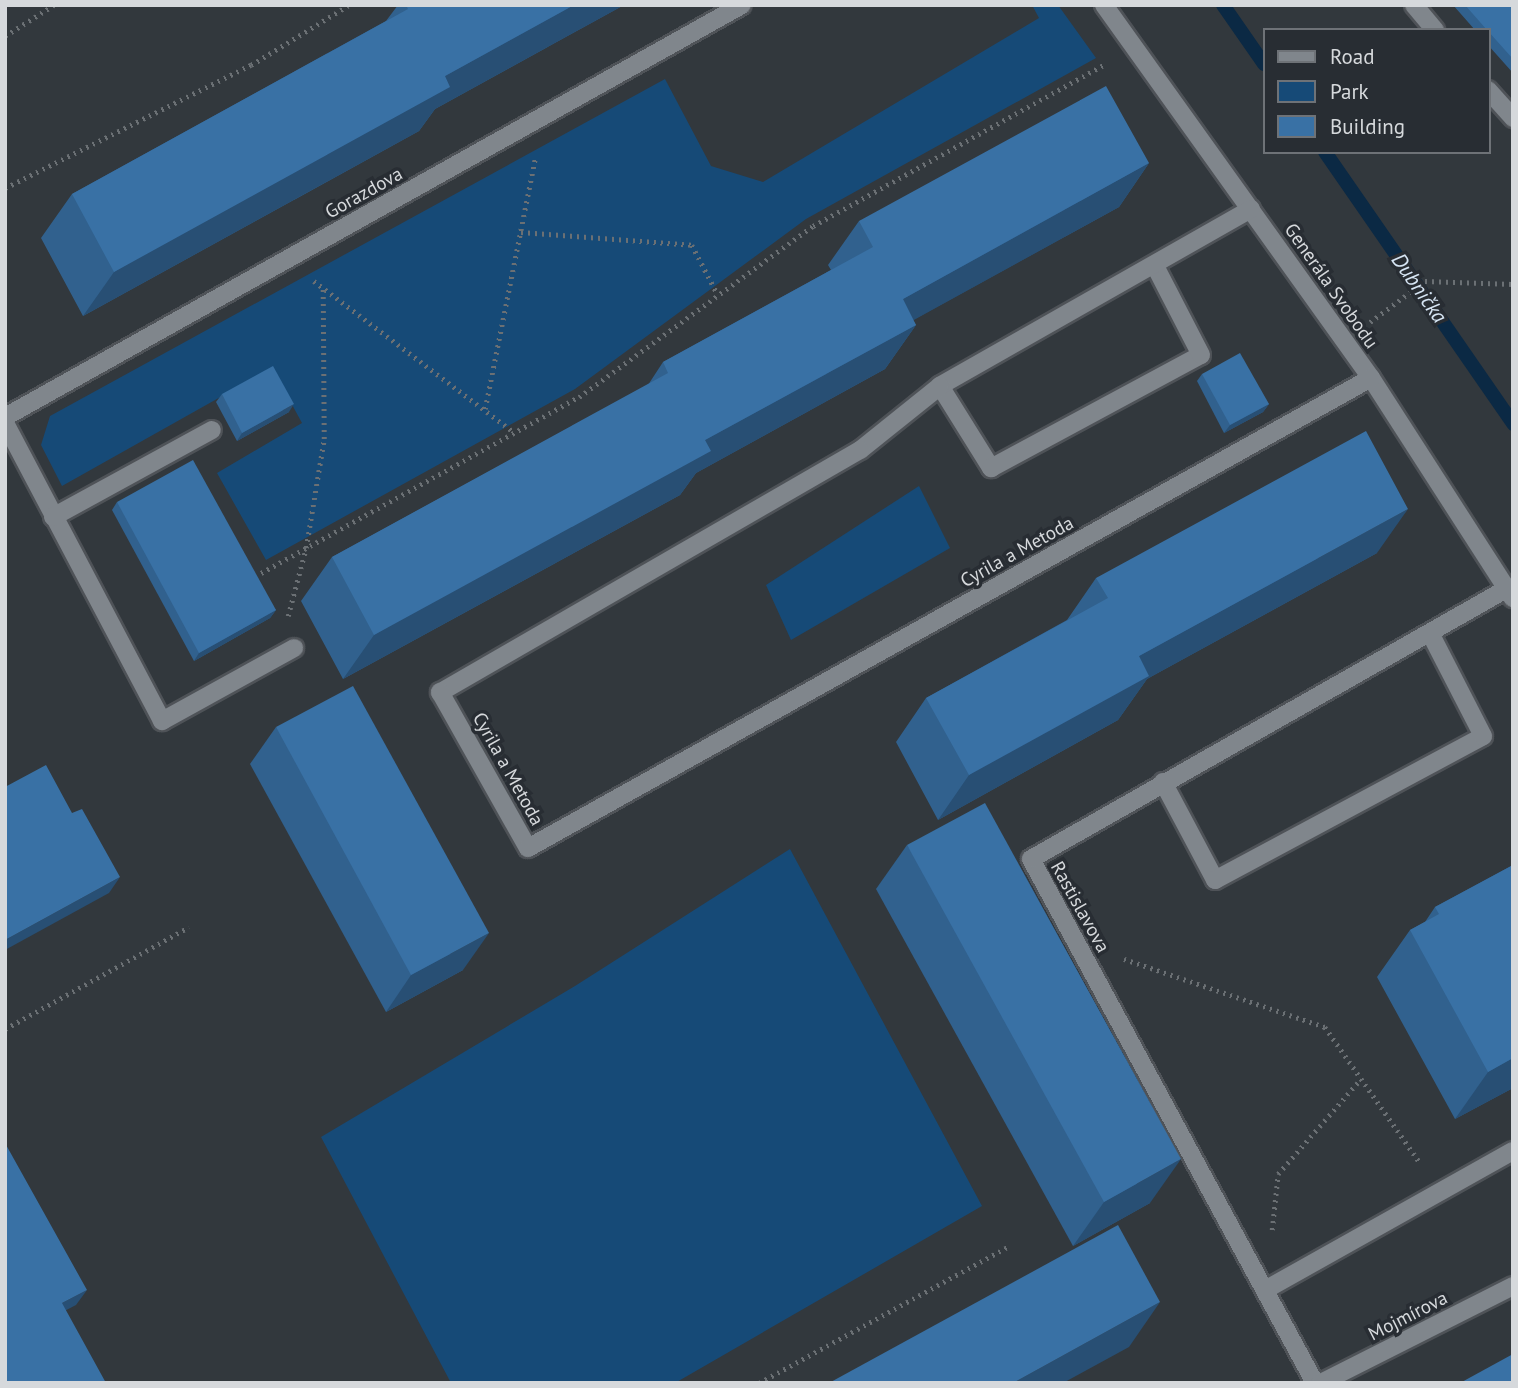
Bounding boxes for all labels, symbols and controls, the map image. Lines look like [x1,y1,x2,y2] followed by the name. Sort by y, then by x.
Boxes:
[1262,28,1490,154] legend
[1330,43,1374,70] text: Road
[1330,78,1369,105] text: Park
[1330,113,1405,140] text: Building
[321,162,407,224] street label: Gorazdova
[1279,219,1383,353] street label: Generála Svobodu
[1386,248,1452,328] water label: Dubnička
[956,512,1078,592] street label: Cyrila a Metoda
[468,708,548,830] street label: Cyrila a Metoda
[1046,858,1114,956] street label: Rastislavova
[1365,1286,1451,1346] street label: Mojmírova

